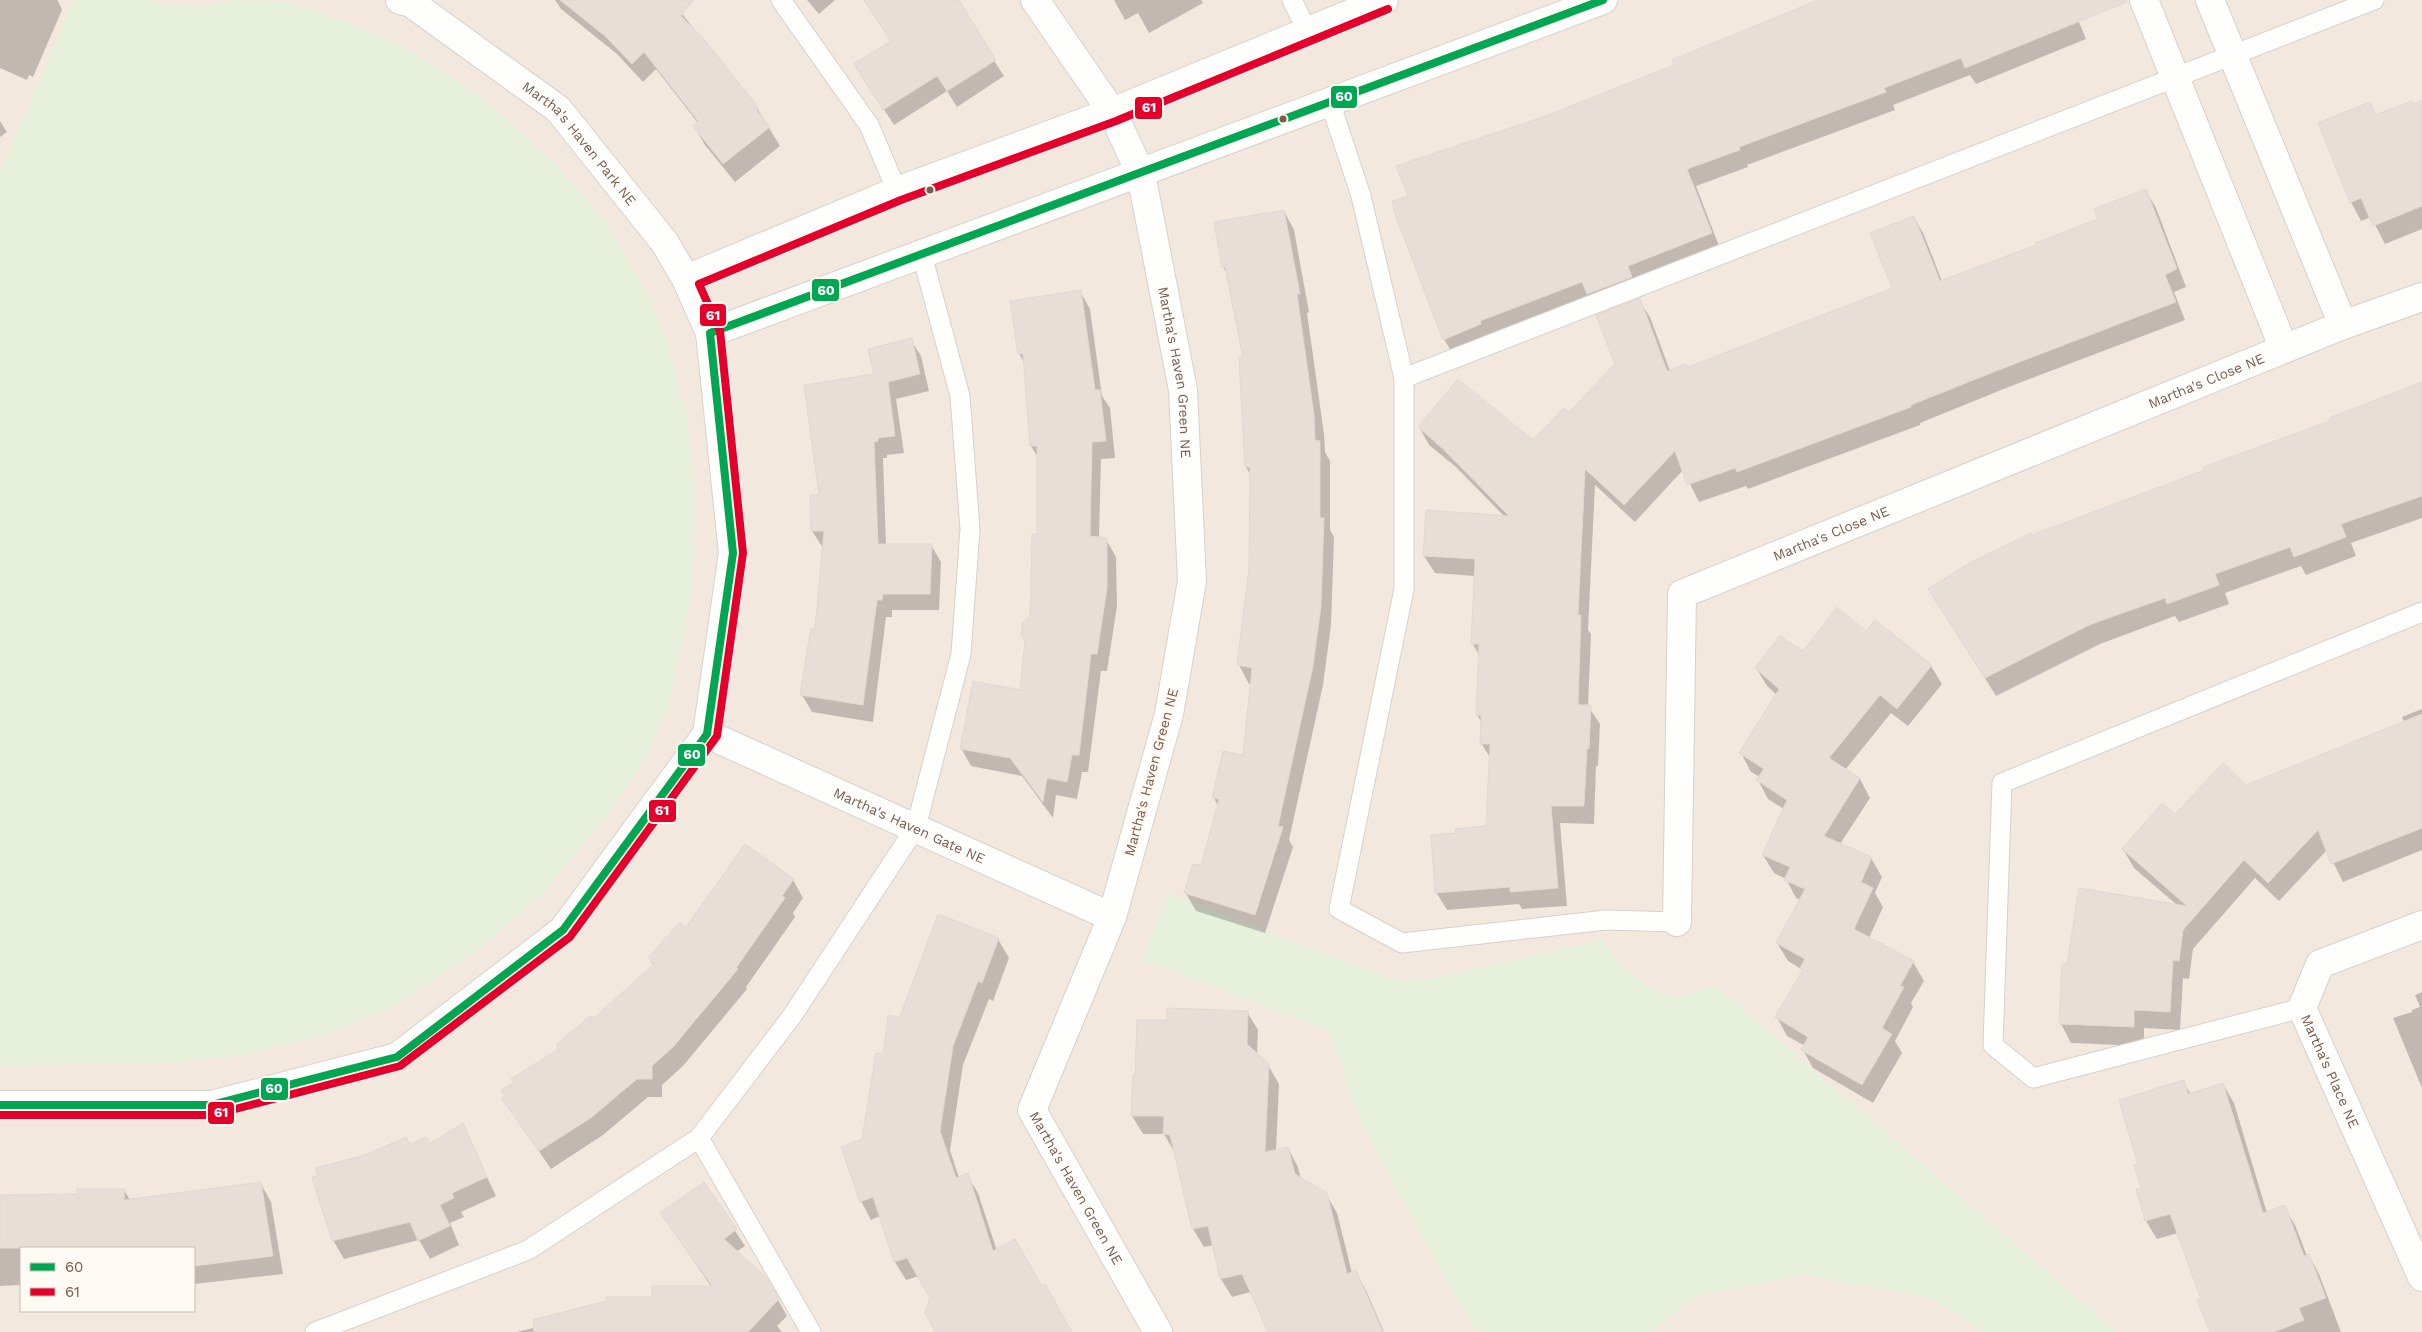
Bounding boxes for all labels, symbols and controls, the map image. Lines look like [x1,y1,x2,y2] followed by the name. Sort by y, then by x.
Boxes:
[519,78,640,208] street label: Martha's Haven Park NE
[1330,85,1358,109] line badge: 60
[1335,88,1353,104] text: 60
[1134,96,1163,120] line badge: 61
[1142,99,1156,115] text: 61
[1278,114,1288,124] unlabelled marker
[925,185,935,195] unlabelled marker
[811,278,840,302] line badge: 60
[817,282,835,298] text: 60
[1155,285,1194,459] street label: Martha's Haven Green NE
[699,303,727,327] line badge: 61
[706,307,720,323] text: 61
[2146,350,2267,411] street label: Martha's Close NE
[1771,503,1892,564] street label: Martha's Close NE
[1121,686,1181,858] street label: Martha's Haven Green NE
[677,743,706,767] line badge: 60
[683,746,701,762] text: 60
[831,784,988,867] street label: Martha's Haven Gate NE
[648,799,677,823] line badge: 61
[655,802,669,818] text: 61
[2298,1012,2363,1131] street label: Martha's Place NE
[260,1077,289,1101] line badge: 60
[265,1080,283,1096] text: 60
[207,1101,235,1125] line badge: 61
[214,1104,228,1120] text: 61
[1026,1109,1126,1267] street label: Martha's Haven Green NE
[20,1247,195,1312] legend
[65,1258,83,1276] text: 60
[65,1283,80,1301] text: 61

